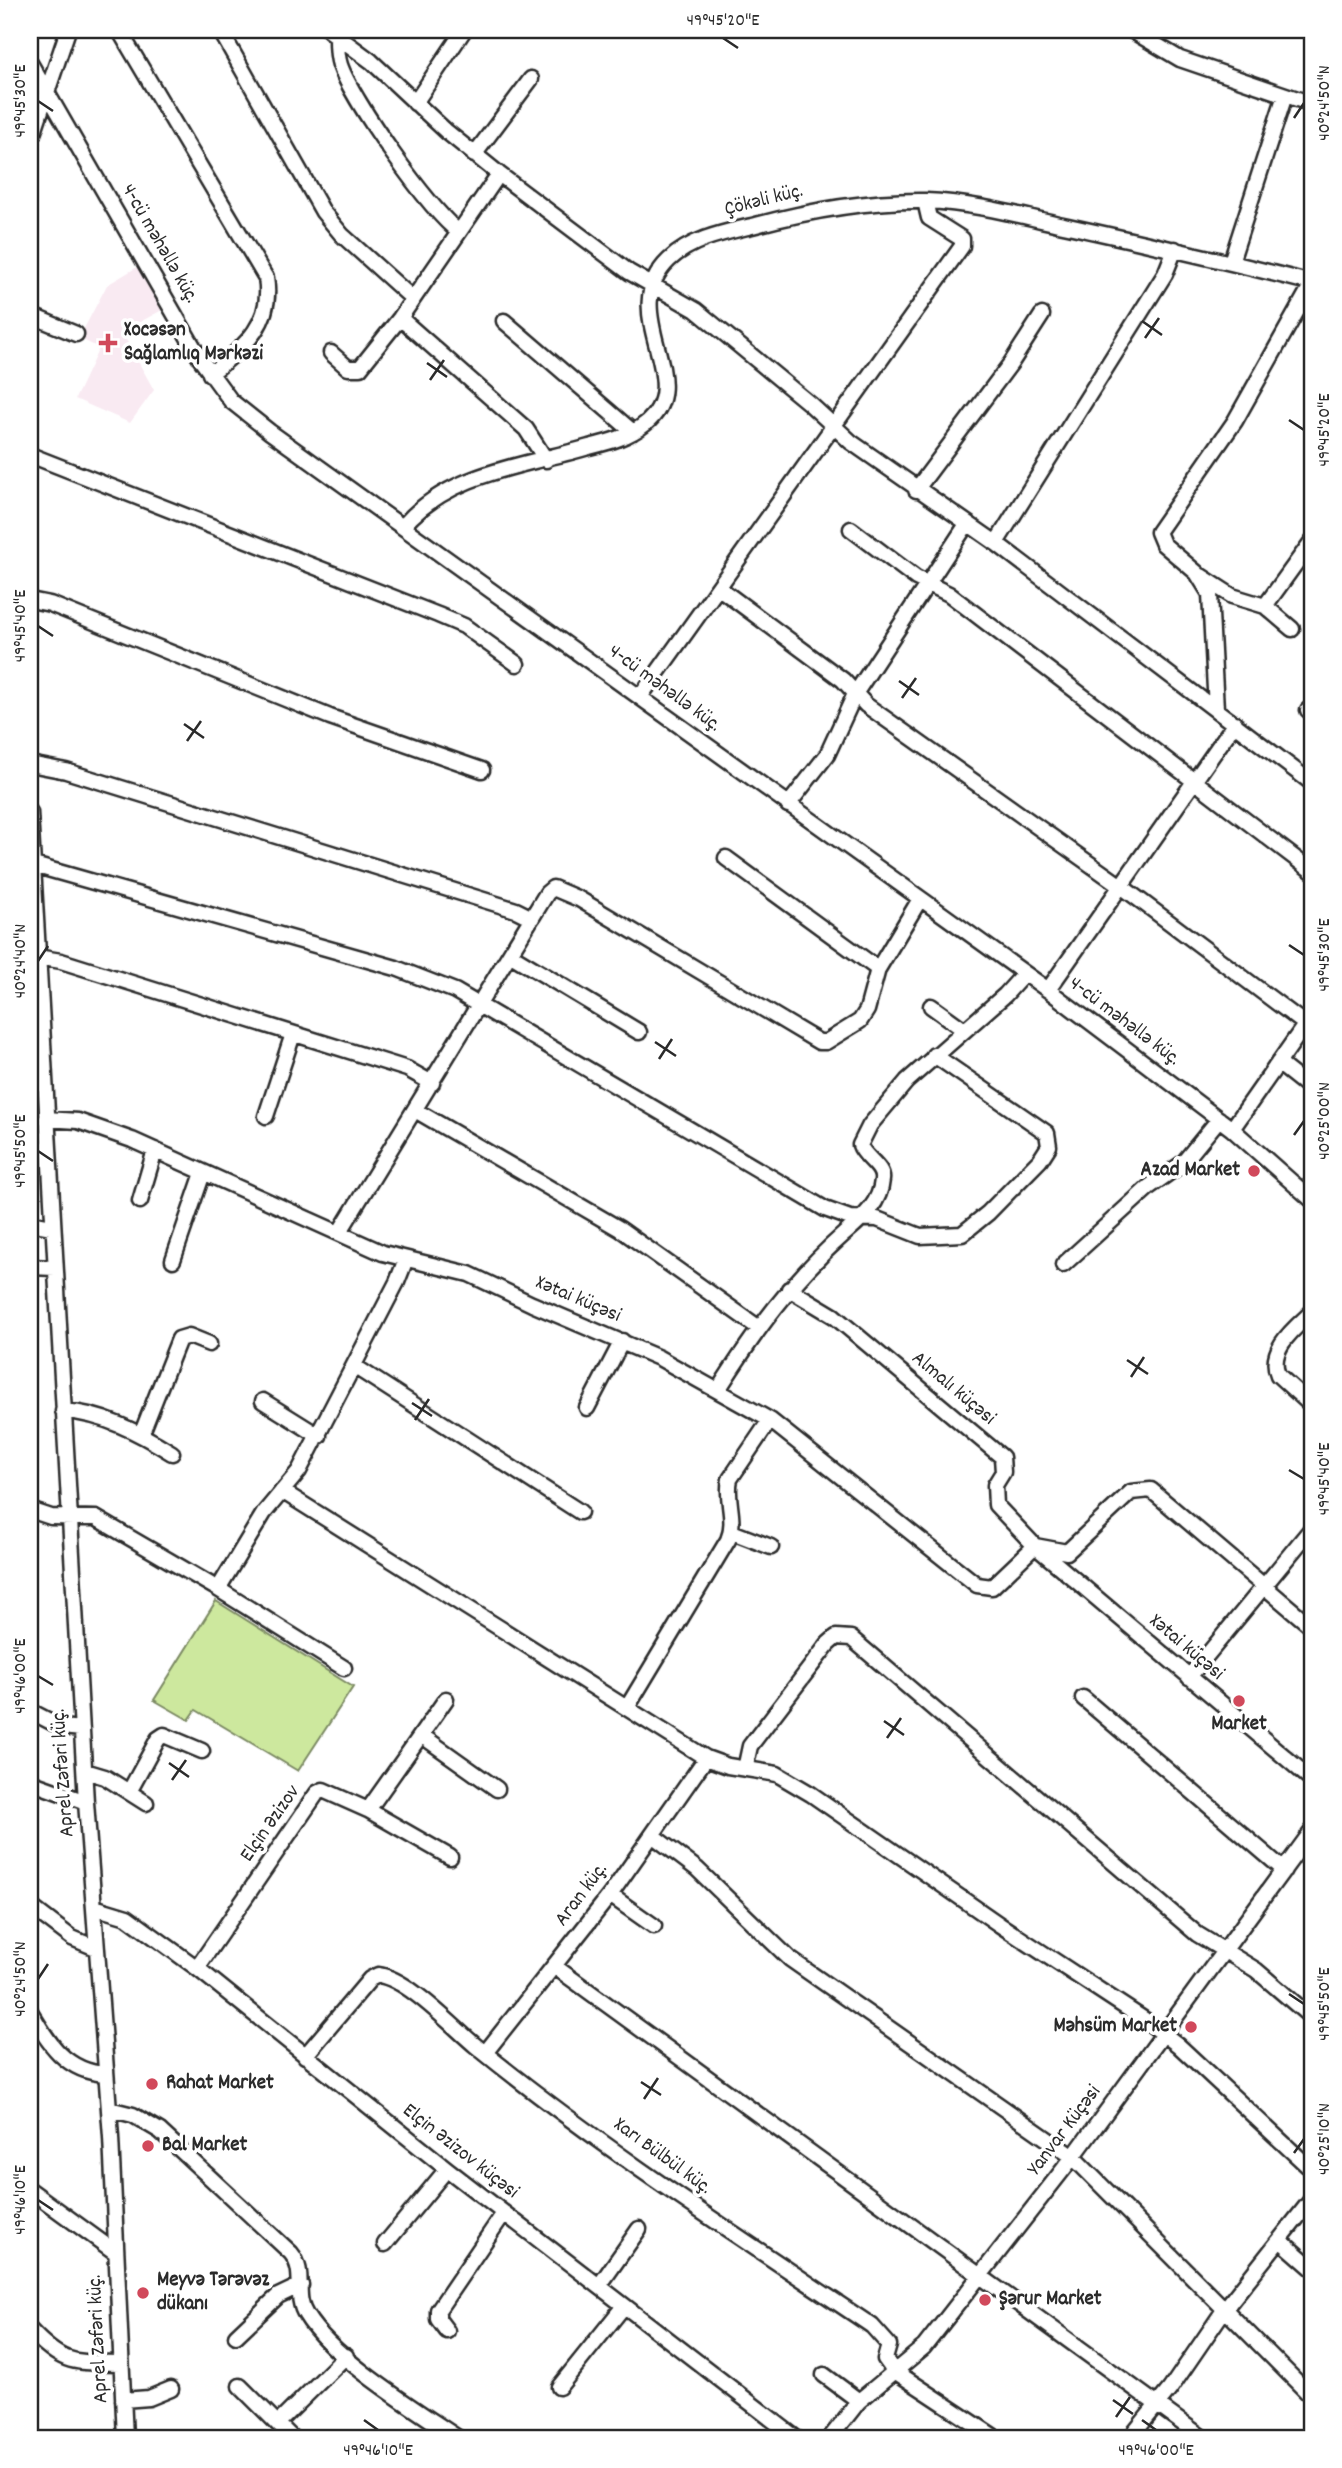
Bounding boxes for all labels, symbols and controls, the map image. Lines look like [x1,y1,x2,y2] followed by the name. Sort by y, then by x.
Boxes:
[686,9,760,34] text: 49°45'20"E
[9,64,34,138] text: 49°45'30"E
[1313,65,1338,141] text: 40°24'50"N
[722,177,806,225] street label: Çökəli küç.
[113,179,205,309] street label: 4-cü məhəllə küç.
[124,316,263,370] place label: Xocəsən Sağlamlıq Mərkəzi
[98,333,118,353] marker: Xocəsən Sağlamlıq Mərkəzi
[1313,393,1338,467] text: 49°45'20"E
[9,590,34,662] text: 49°45'40"E
[601,638,727,740] street label: 4-cü məhəllə küç.
[1313,918,1338,992] text: 49°45'30"E
[9,924,34,998] text: 40°24'40"N
[1062,970,1186,1074] street label: 4-cü məhəllə küç.
[1313,1082,1338,1160] text: 40°25'00"N
[9,1114,34,1188] text: 49°45'50"E
[1141,1156,1240,1186] place label: Azad Market
[1246,1163,1262,1179] marker: Azad Market
[531,1269,626,1332] street label: Xətai küçəsi
[904,1345,1002,1433] street label: Almalı küçəsi
[1313,1443,1338,1515] text: 49°45'40"E
[1142,1607,1230,1689] street label: Xətai küçəsi
[9,1638,34,1714] text: 49°46'00"E
[1231,1693,1247,1709] marker: Market
[45,1708,83,1838] street label: Aprel Zəfəri küç.
[1211,1710,1267,1740] place label: Market
[233,1779,309,1869] street label: Elçin Əzizov
[548,1857,616,1933] street label: Aran küç.
[9,1941,34,2017] text: 40°24'50"N
[1313,1967,1338,2041] text: 49°45'50"E
[1053,2012,1177,2042] place label: Məhsüm Market
[1183,2019,1199,2035] marker: Məhsüm Market
[166,2069,274,2099] place label: Rahat Market
[144,2076,160,2092] marker: Rahat Market
[1021,2079,1109,2183] street label: Yanvar Küçəsi
[395,2097,525,2207] street label: Elçin Əzizov küçəsi
[1313,2103,1338,2175] text: 40°25'10"N
[607,2111,717,2203] street label: Xarı Bülbül küç.
[162,2131,247,2161] place label: Bal Market
[140,2138,156,2154] marker: Bal Market
[9,2165,34,2235] text: 49°46'10"E
[157,2266,270,2320] place label: Meyvə Tərəvəz dükanı
[81,2274,117,2404] street label: Aprel Zəfəri küç.
[135,2285,151,2301] marker: Meyvə Tərəvəz dükanı
[999,2285,1102,2315] place label: Şərur Market
[977,2292,993,2308] marker: Şərur Market
[343,2439,413,2464] text: 49°46'10"E
[1118,2439,1194,2464] text: 49°46'00"E

